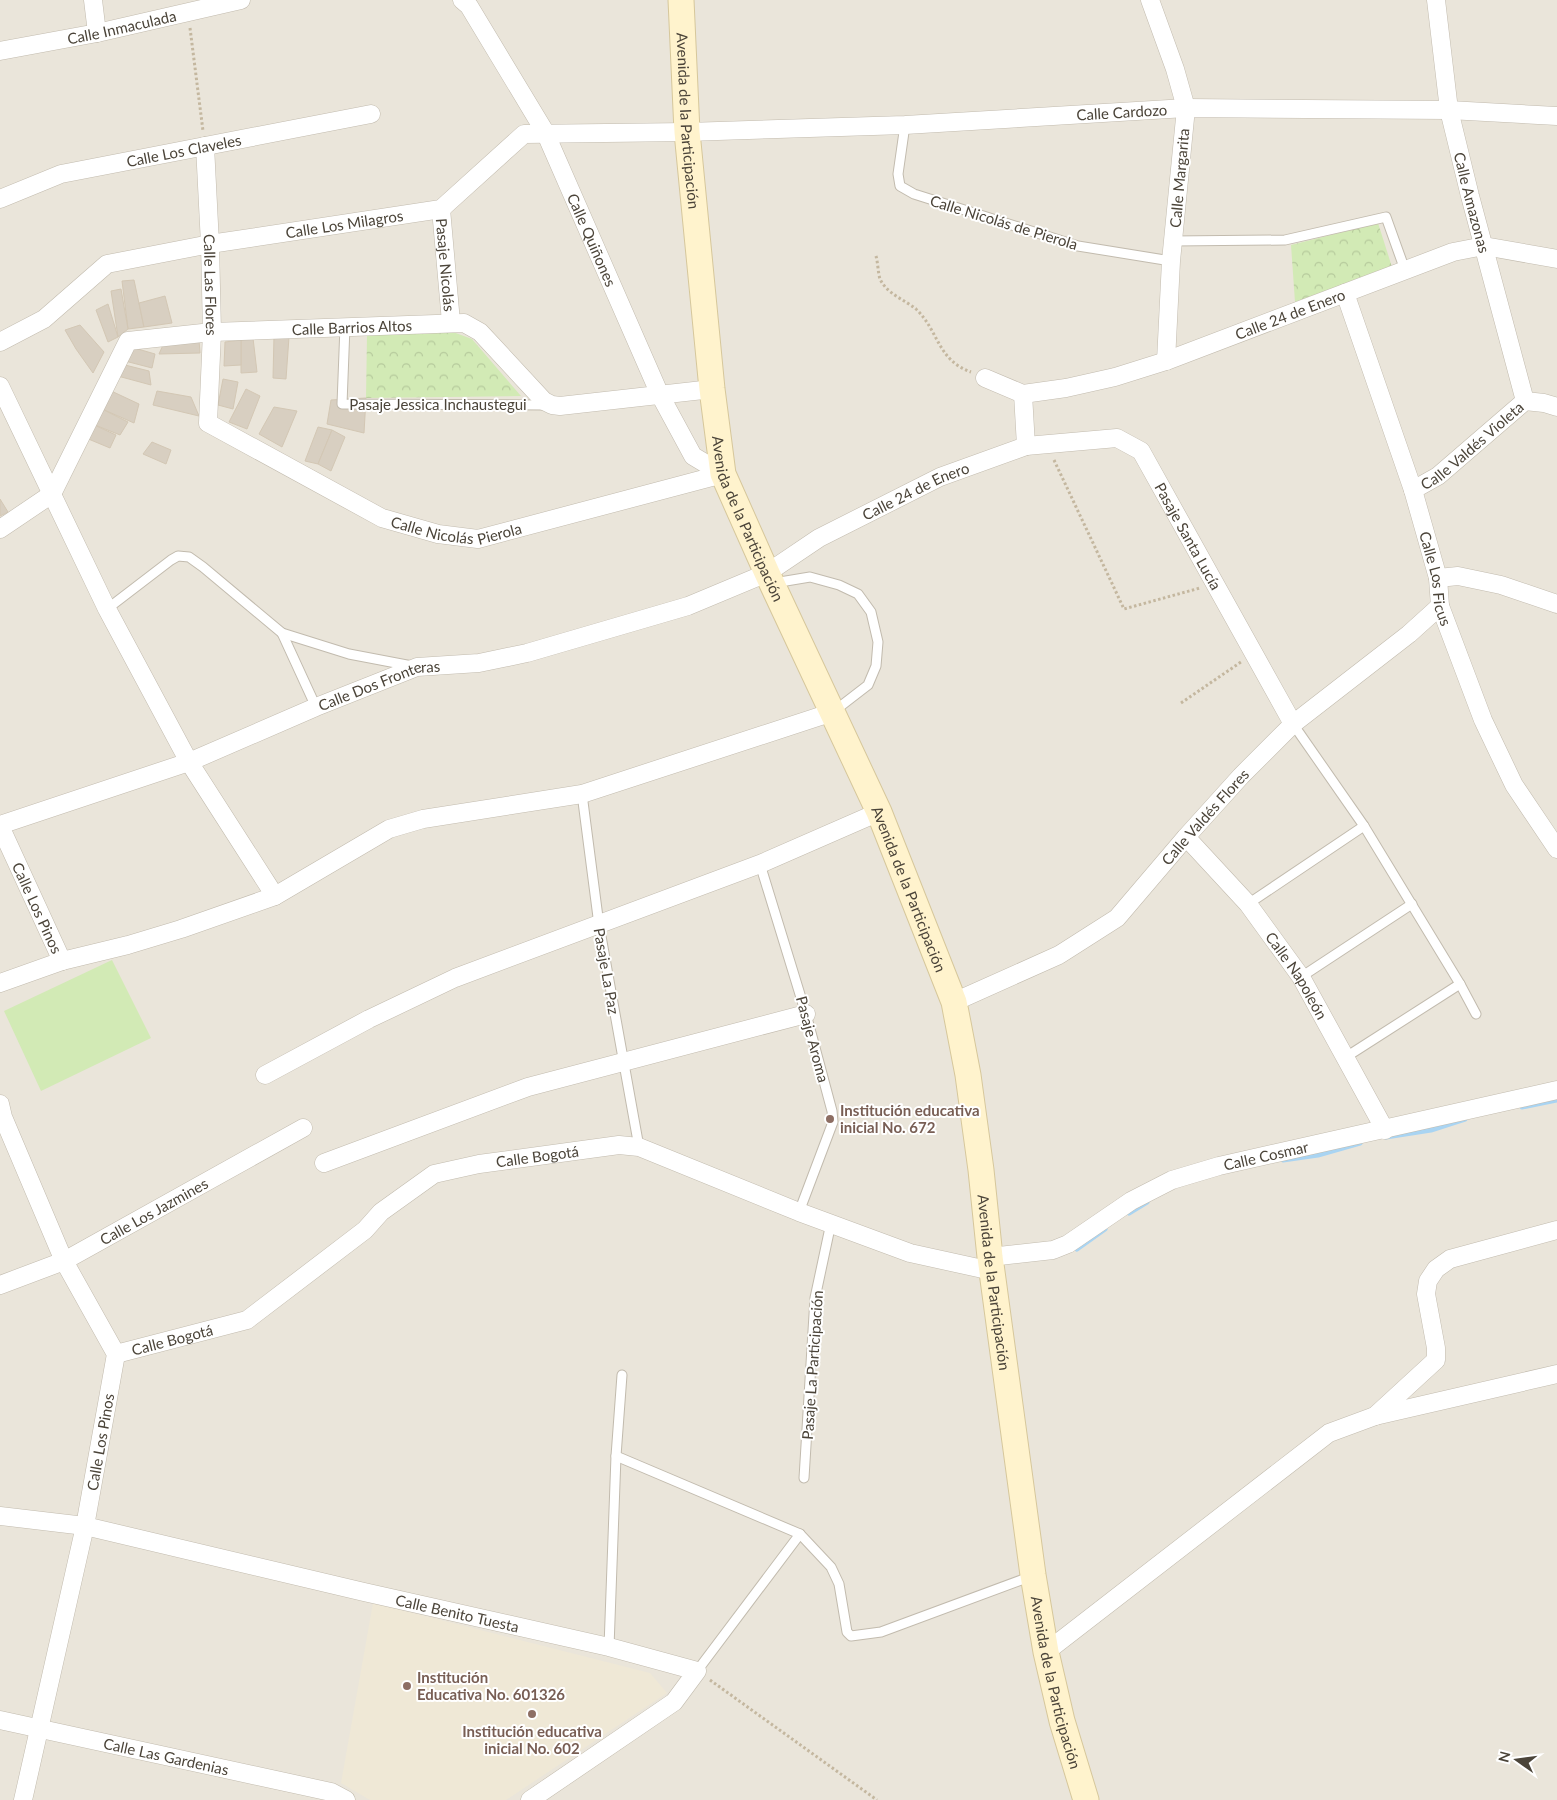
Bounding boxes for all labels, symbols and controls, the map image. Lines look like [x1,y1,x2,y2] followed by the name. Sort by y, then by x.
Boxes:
[66,6,178,47] street label: Calle Inmaculada
[673,32,703,210] street label: Avenida de la Participación
[1076,100,1168,124] street label: Calle Cardozo
[1166,127,1192,229] street label: Calle Margarita
[125,130,243,170] street label: Calle Los Claveles
[1451,150,1494,255] street label: Calle Amazonas
[564,190,620,289] street label: Calle Quiñones
[928,191,1080,253] street label: Calle Nicolás de Pierola
[284,206,404,241] street label: Calle Los Milagros
[433,217,459,312] street label: Pasaje Nicolás
[200,233,221,336] street label: Calle Las Flores
[1233,285,1348,343] street label: Calle 24 de Enero
[291,316,412,338] street label: Calle Barrios Altos
[349,395,527,413] street label: Pasaje Jessica Inchaustegui
[1417,398,1527,493] street label: Calle Valdés Violeta
[709,435,788,604] street label: Avenida de la Participación
[859,458,971,524] street label: Calle 24 de Enero
[1151,479,1225,593] street label: Pasaje Santa Lucía
[389,512,523,548] street label: Calle Nicolás Pierola
[1416,529,1456,628] street label: Calle Los Ficus
[315,657,441,714] street label: Calle Dos Fronteras
[1157,765,1252,868] street label: Calle Valdés Flores
[868,803,950,975] street label: Avenida de la Participación
[9,859,66,956] street label: Calle Los Pinos
[591,926,624,1016] street label: Pasaje La Paz
[1262,928,1331,1022] street label: Calle Napoleón
[793,994,833,1084] street label: Pasaje Aroma
[840,1101,980,1136] place label: Institución educativa inicial No. 672
[824,1113,836,1125] marker: Institución educativa inicial No. 672
[1222,1137,1311,1174] street label: Calle Cosmar
[495,1142,580,1171] street label: Calle Bogotá
[96,1174,211,1248] street label: Calle Los Jazmines
[975,1194,1014,1371] street label: Avenida de la Participación
[798,1290,826,1440] street label: Pasaje La Participación
[130,1320,215,1359] street label: Calle Bogotá
[83,1392,117,1492] street label: Calle Los Pinos
[394,1590,521,1636] street label: Calle Benito Tuesta
[1028,1594,1085,1771] street label: Avenida de la Participación
[417,1668,565,1703] place label: Institución Educativa No. 601326
[401,1680,413,1692] marker: Institución Educativa No. 601326
[526,1708,538,1720] marker: Institución educativa inicial No. 602
[462,1722,602,1757] place label: Institución educativa inicial No. 602
[102,1734,230,1779] street label: Calle Las Gardenias
[1492,1735,1542,1785] north arrow
[1494,1749,1513,1764] text: N

